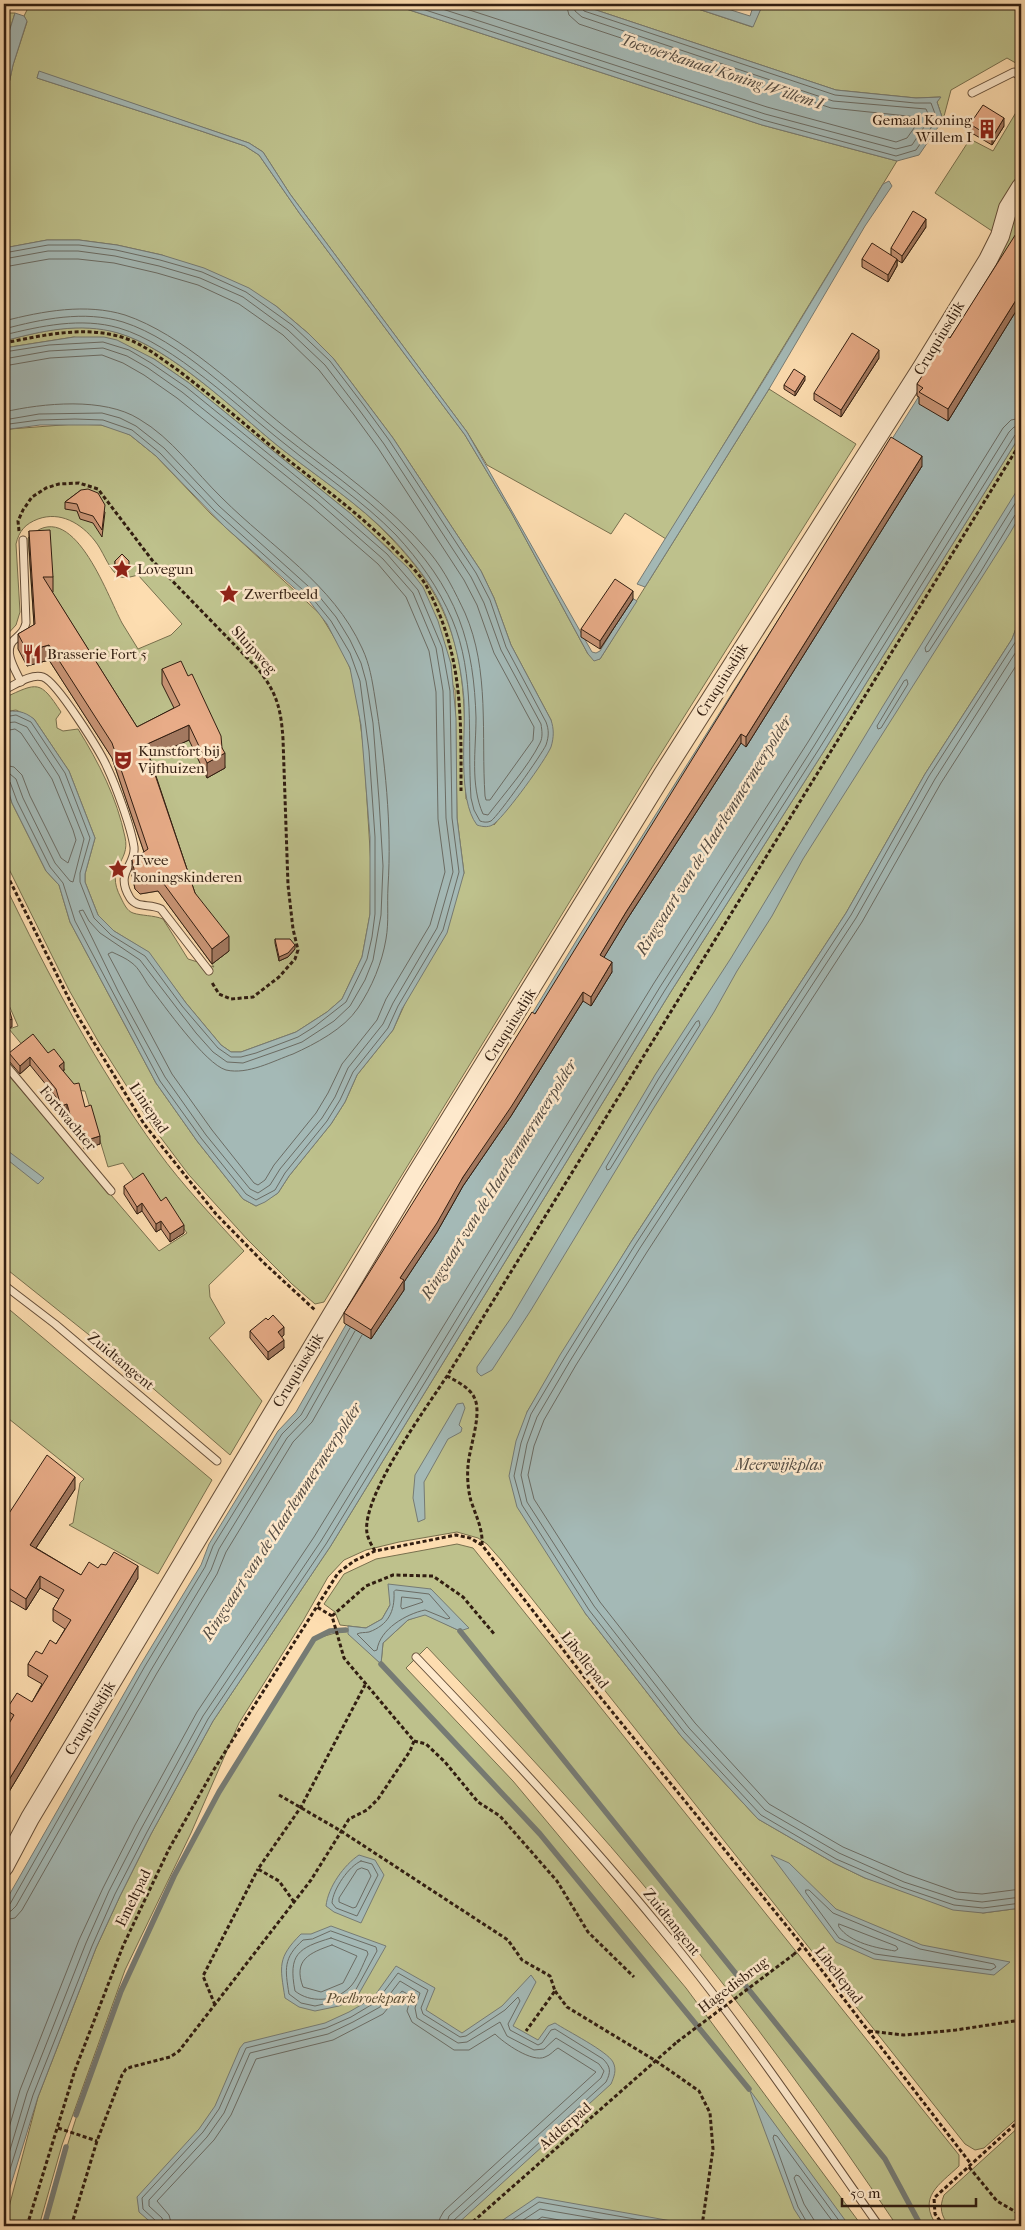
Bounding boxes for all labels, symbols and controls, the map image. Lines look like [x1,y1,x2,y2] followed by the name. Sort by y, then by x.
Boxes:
[618,30,827,114] water label: Toevoerkanaal Koning Willem I
[872,111,973,146] place label: Gemaal Koning Willem I
[976,118,998,140] building icon: Gemaal Koning Willem I
[910,297,968,378] street label: Cruquiusdijk
[111,558,133,580] place icon: Lovegun
[137,560,194,578] place label: Lovegun
[218,583,240,605] place icon: Zwerfbeeld
[244,585,319,603] place label: Zwerfbeeld
[228,622,281,679] street label: Sluipweg
[692,640,752,720] street label: Cruquiusdijk
[21,643,43,665] restaurant icon: Brasserie Fort 5
[47,645,147,663] place label: Brasserie Fort 5
[631,710,796,959] water label: Ringvaart van de Haarlemmermeerpolder
[137,742,220,777] place label: Kunstfort bij Vijfhuizen
[112,749,134,771] theatre icon: Kunstfort bij Vijfhuizen
[133,851,242,886] place label: Twee koningskinderen
[107,858,129,880] place icon: Twee koningskinderen
[480,985,540,1065] street label: Cruquiusdijk
[416,1054,581,1303] water label: Ringvaart van de Haarlemmermeerpolder
[126,1079,173,1137] street label: Liniepad
[36,1082,101,1155] street label: Fortwachter
[84,1328,158,1394] street label: Zuidtangent
[269,1329,327,1410] street label: Cruquiusdijk
[197,1398,366,1644] water label: Ringvaart van de Haarlemmermeerpolder
[734,1455,824,1474] water label: Meerwijkplas
[557,1628,613,1693] street label: Libellepad
[61,1677,119,1758] street label: Cruquiusdijk
[111,1866,155,1930] street label: Emeltpad
[639,1885,705,1960] street label: Zuidtangent
[811,1943,867,2008] street label: Libellepad
[694,1952,772,2017] street label: Hagedisbrug
[325,1989,416,2007] park label: Poelbroekpark
[534,2098,595,2154] street label: Adderpad
[842,2175,976,2207] scale bar
[850,2184,881,2202] text: 50 m

